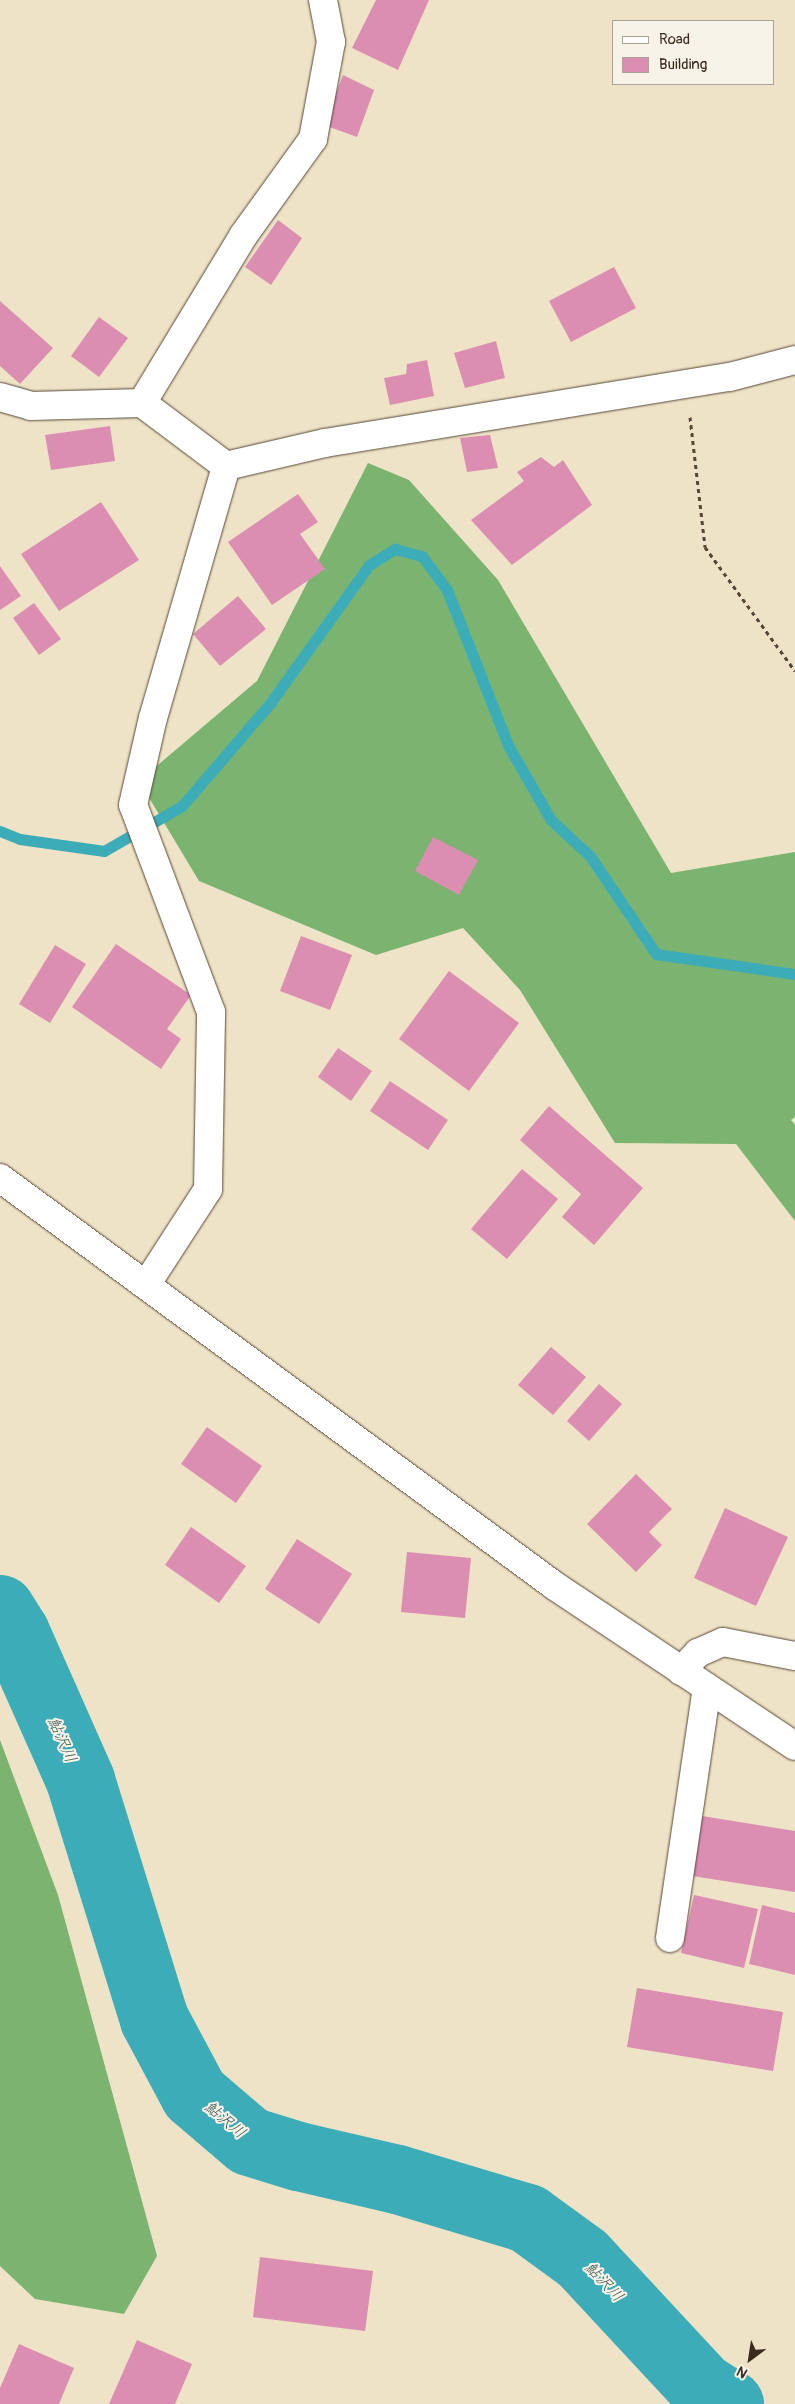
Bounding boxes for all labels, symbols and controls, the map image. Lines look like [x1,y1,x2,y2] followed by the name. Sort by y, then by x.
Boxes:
[612,20,775,85] legend
[659,30,690,49] text: Road
[659,55,707,74] text: Building
[43,1714,81,1766] water label: 鮎沢川
[200,2097,250,2143] water label: 鮎沢川
[581,2258,627,2306] water label: 鮎沢川
[725,2334,775,2384] north arrow
[734,2363,750,2382] text: N

